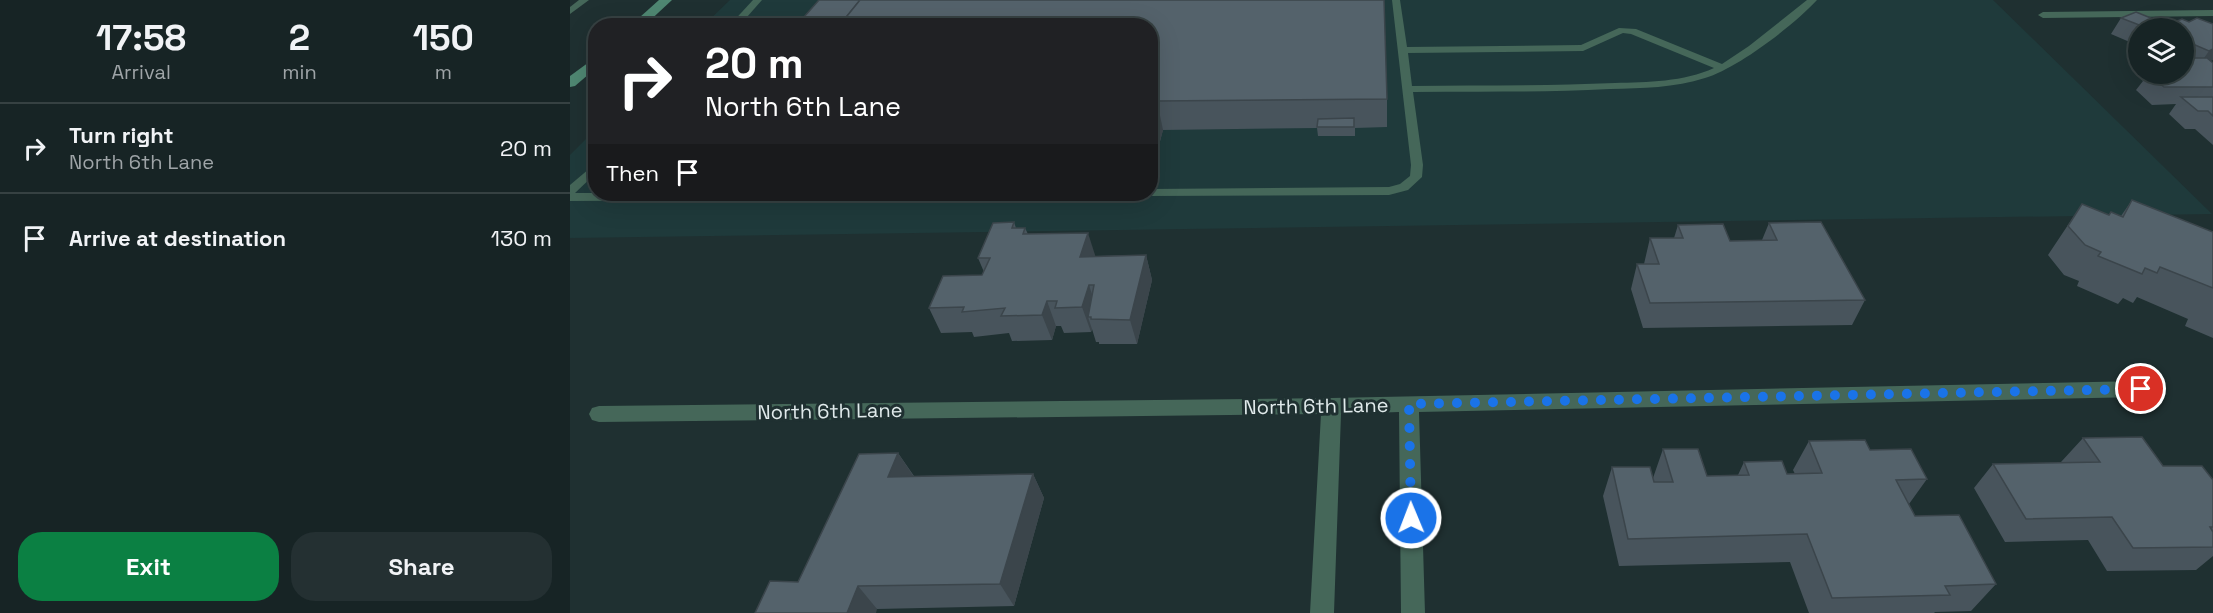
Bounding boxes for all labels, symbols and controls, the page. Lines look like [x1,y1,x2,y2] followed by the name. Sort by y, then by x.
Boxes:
[96,15,186,61] text: 17:58
[289,15,310,61] text: 2
[413,15,474,61] text: 150
[2128,18,2194,84] map controls
[2128,18,2194,84] button: layers
[705,37,804,90] text: 20 m
[606,42,684,120] icon: right
[111,59,171,85] text: Arrival
[282,59,317,85] text: min
[435,59,452,85] text: m
[705,89,901,124] text: North 6th Lane
[69,121,174,149] text: Turn right
[18,132,51,165] icon: right
[500,134,552,162] text: 20 m
[69,149,214,175] text: North 6th Lane
[671,156,704,189] icon: arrive
[606,159,659,187] text: Then
[18,222,51,255] icon: arrive
[69,224,286,252] text: Arrive at destination
[491,224,552,252] text: 130 m
[2115,363,2166,414] pin
[2124,372,2157,405] icon: arrive
[1243,392,1389,420] street label: North 6th Lane
[757,397,903,425] street label: North 6th Lane
[1379,486,1443,550] position arrow
[18,532,279,601] button: Exit
[291,532,552,601] button: Share

